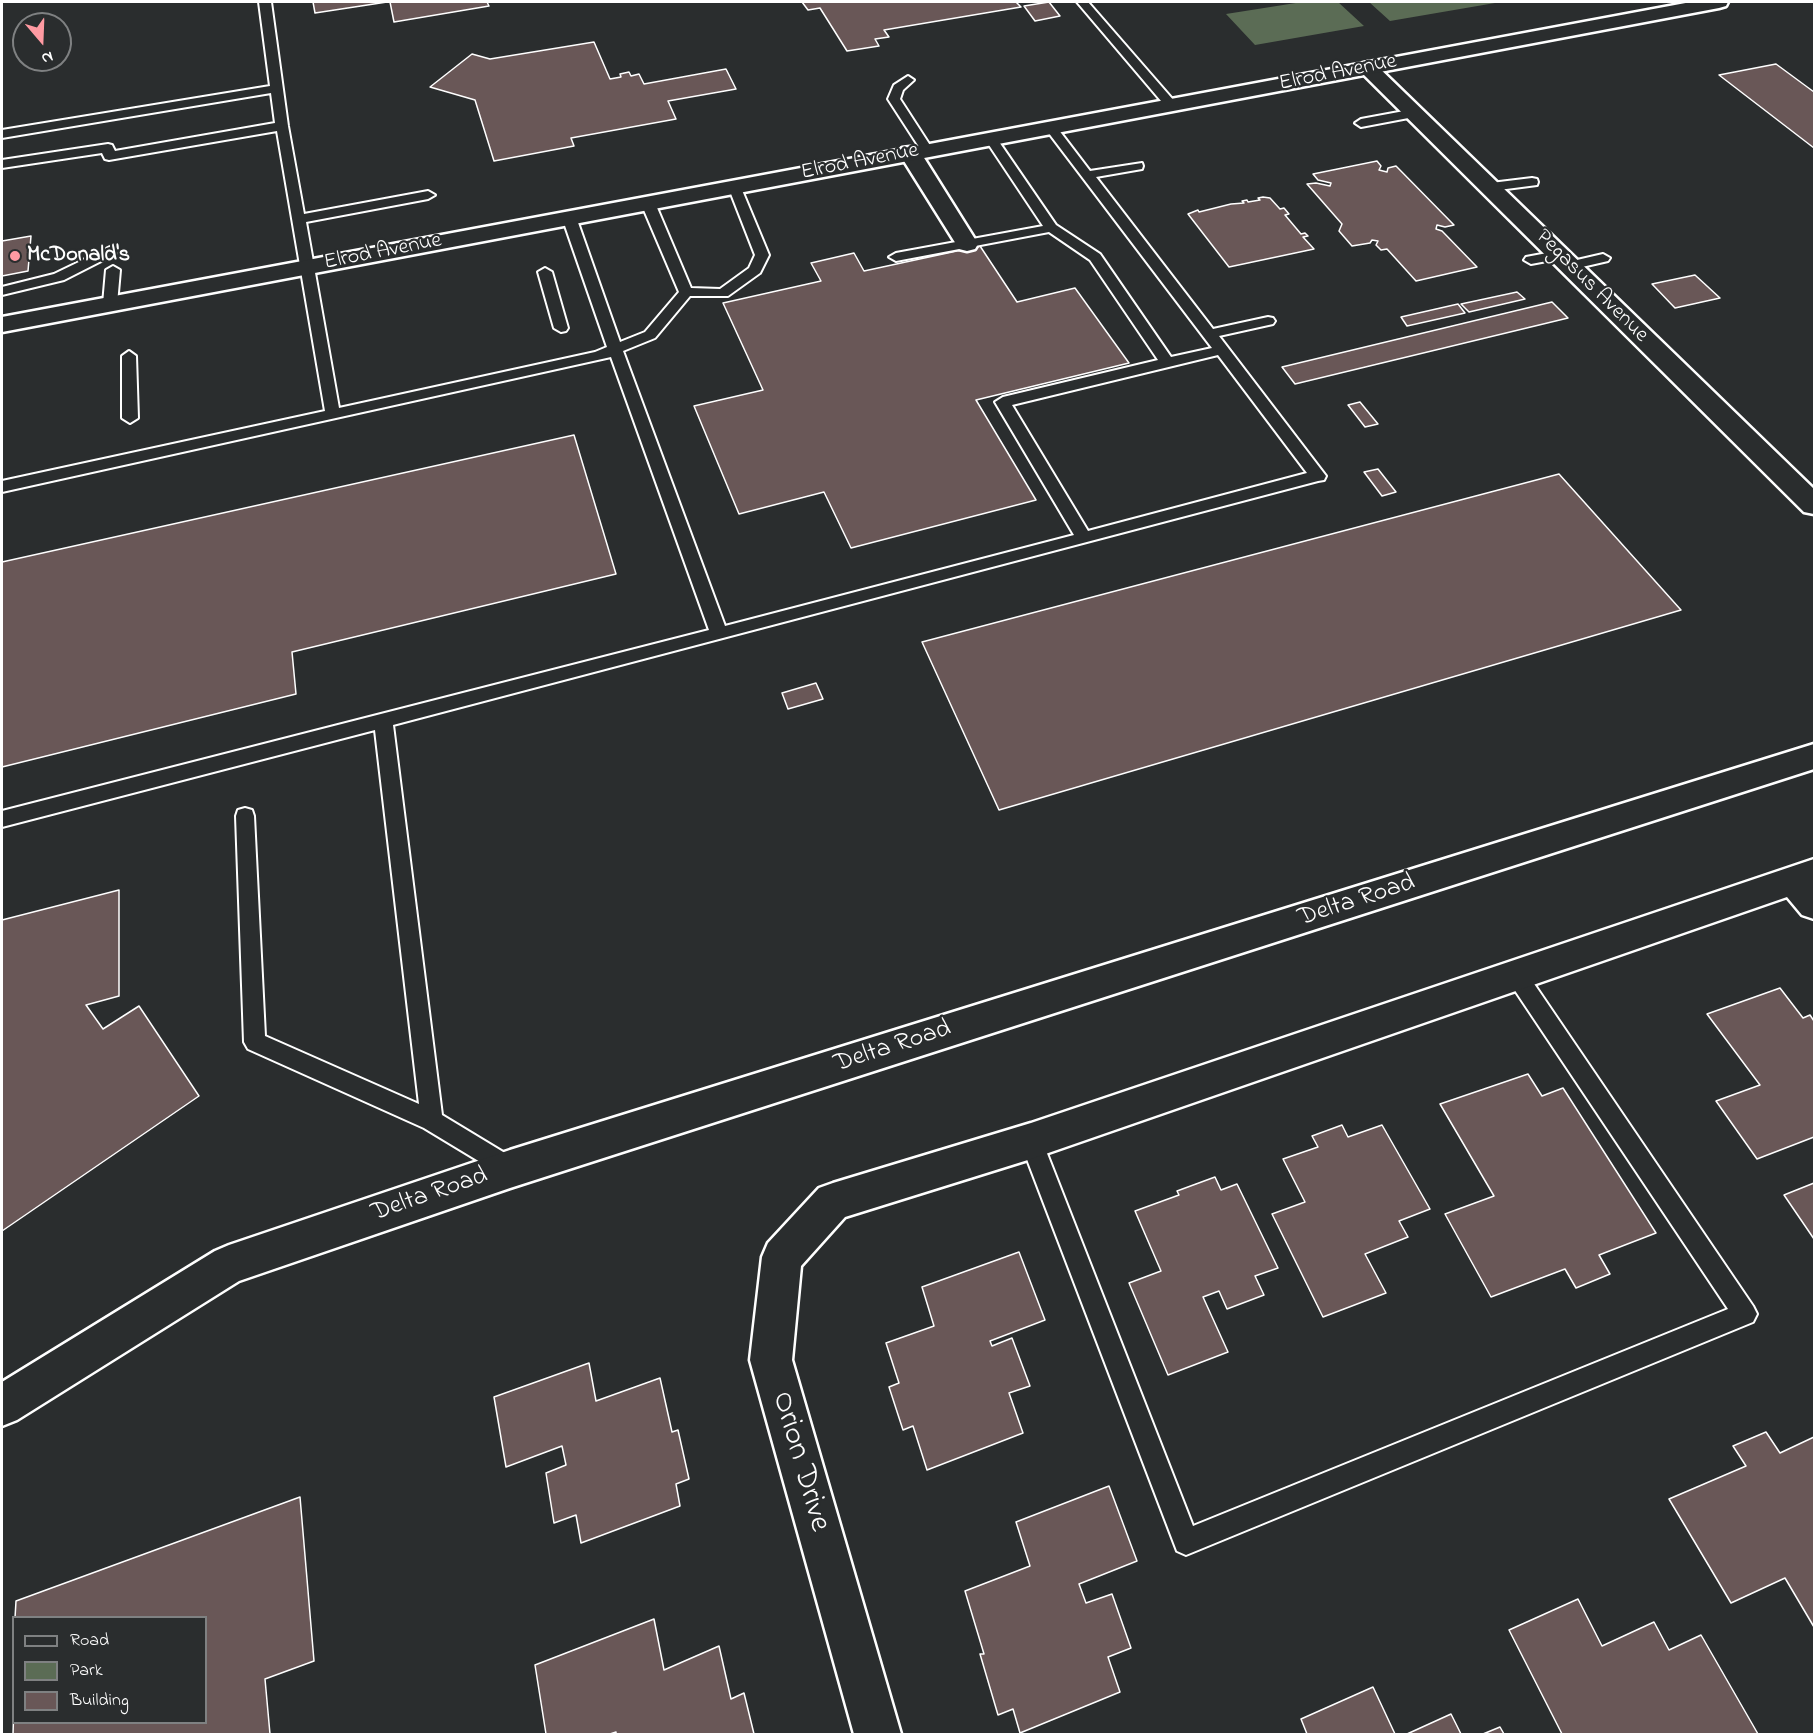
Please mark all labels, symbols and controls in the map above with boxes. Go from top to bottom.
north arrow [12,12,72,72]
text: N [38,44,56,70]
street label: Elrod Avenue [1277,50,1399,98]
street label: Elrod Avenue [799,139,921,187]
street label: Pegasus Avenue [1529,225,1653,349]
street label: Elrod Avenue [322,229,444,277]
place label: McDonald's [27,243,130,269]
marker: McDonald's [8,249,22,263]
street label: Delta Road [1295,868,1419,936]
street label: Delta Road [831,1014,955,1082]
street label: Delta Road [368,1162,492,1230]
street label: Orion Drive [761,1388,837,1536]
legend [12,1616,207,1724]
text: Road [70,1628,109,1654]
text: Park [70,1658,103,1684]
text: Building [70,1688,129,1714]

